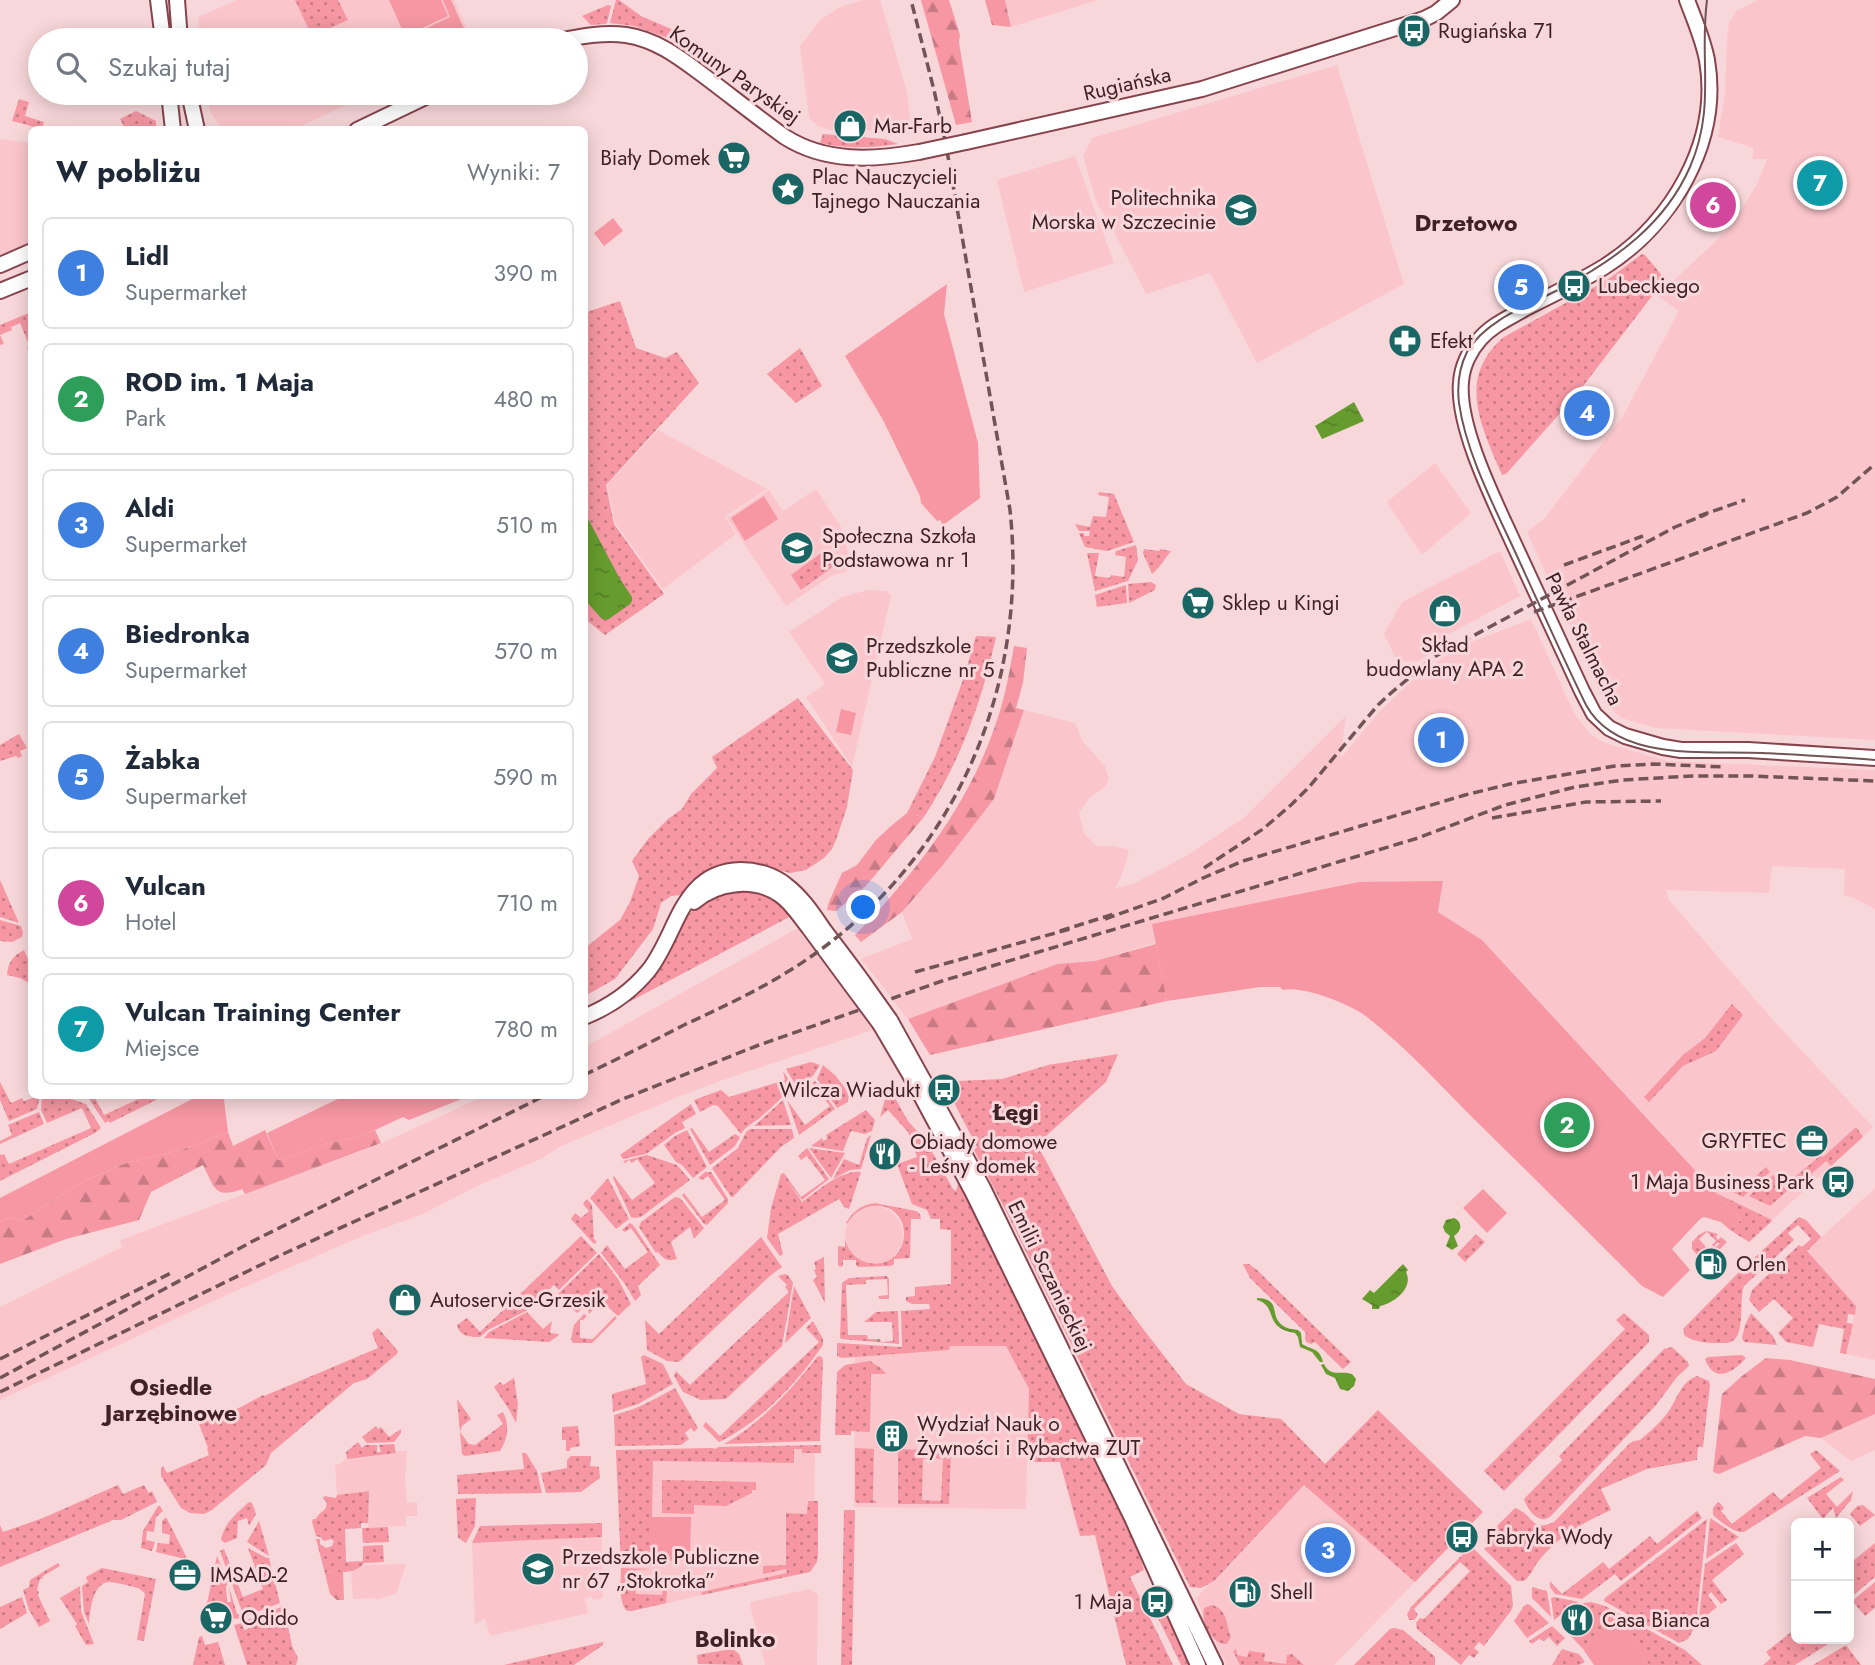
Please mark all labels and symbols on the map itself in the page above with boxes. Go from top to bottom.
bus stop icon: Rugiańska 71 [1395,12,1433,50]
place label: Rugiańska 71 [1438,16,1554,46]
street label: Komuny Paryskiej [663,19,807,131]
street label: Rugiańska [1080,59,1174,109]
shop icon: Mar-Farb [831,107,869,145]
place label: Mar-Farb [874,111,952,141]
supermarket icon: Biały Domek [715,139,753,177]
place label: Biały Domek [600,143,711,173]
pin: 7 [1797,157,1843,209]
place label: Plac Nauczycieli Tajnego Nauczania [812,162,980,216]
place icon: Plac Nauczycieli Tajnego Nauczania [769,170,807,208]
pin: 6 [1690,179,1736,231]
place label: Politechnika Morska w Szczecinie [1032,183,1216,237]
school or university icon: Politechnika Morska w Szczecinie [1222,191,1260,229]
district label: Drzetowo [1414,206,1518,240]
pin: 5 [1498,261,1544,313]
bus stop icon: Lubeckiego [1555,267,1593,305]
place label: Lubeckiego [1598,271,1700,301]
pharmacy icon: Efekt [1386,322,1424,360]
place label: Efekt [1430,326,1473,356]
pin: 4 [1564,387,1610,439]
place label: Społeczna Szkoła Podstawowa nr 1 [822,521,976,575]
school or university icon: Społeczna Szkoła Podstawowa nr 1 [778,529,816,567]
street label: Pawła Stalmacha [1538,567,1630,711]
supermarket icon: Sklep u Kingi [1179,584,1217,622]
place label: Sklep u Kingi [1222,588,1340,618]
shop icon: Skład budowlany APA 2 [1426,592,1464,630]
place label: Skład budowlany APA 2 [1366,630,1524,684]
place label: Przedszkole Publiczne nr 5 [866,631,995,685]
school or university icon: Przedszkole Publiczne nr 5 [823,639,861,677]
pin: 1 [1418,714,1464,766]
your location [846,890,880,924]
bus stop icon: Wilcza Wiadukt [925,1071,963,1109]
place label: Wilcza Wiadukt [779,1075,920,1105]
district label: Łęgi [992,1095,1039,1129]
pin: 2 [1544,1099,1590,1151]
office icon: GRYFTEC [1793,1122,1831,1160]
place label: GRYFTEC [1702,1126,1787,1156]
place label: Obiady domowe - Leśny domek [910,1127,1058,1181]
restaurant icon: Obiady domowe - Leśny domek [866,1135,904,1173]
bus stop icon: 1 Maja Business Park [1819,1163,1857,1201]
place label: 1 Maja Business Park [1630,1167,1815,1197]
street label: Emilii Sczanieckiej [1000,1195,1100,1357]
fuel station icon: Orlen [1692,1245,1730,1283]
place label: Orlen [1736,1249,1786,1279]
shop icon: Autoservice-Grzesik [386,1281,424,1319]
place label: Autoservice-Grzesik [430,1285,606,1315]
district label: Osiedle Jarzębinowe [101,1370,237,1430]
place label: Wydział Nauk o Żywności i Rybactwa ZUT [917,1409,1141,1463]
building icon: Wydział Nauk o Żywności i Rybactwa ZUT [873,1417,911,1455]
bus stop icon: Fabryka Wody [1443,1518,1481,1556]
place label: Fabryka Wody [1486,1522,1613,1552]
pin: 3 [1305,1524,1351,1576]
place label: Przedszkole Publiczne nr 67 „Stokrotka” [562,1542,760,1596]
school or university icon: Przedszkole Publiczne nr 67 „Stokrotka” [519,1550,557,1588]
office icon: IMSAD-2 [166,1556,204,1594]
place label: IMSAD-2 [210,1560,288,1590]
fuel station icon: Shell [1226,1573,1264,1611]
place label: Shell [1270,1577,1313,1607]
bus stop icon: 1 Maja [1138,1583,1176,1621]
place label: 1 Maja [1074,1587,1132,1617]
supermarket icon: Odido [197,1599,235,1637]
restaurant icon: Casa Bianca [1558,1601,1596,1639]
place label: Odido [241,1603,298,1633]
place label: Casa Bianca [1602,1605,1710,1635]
district label: Bolinko [694,1622,776,1656]

